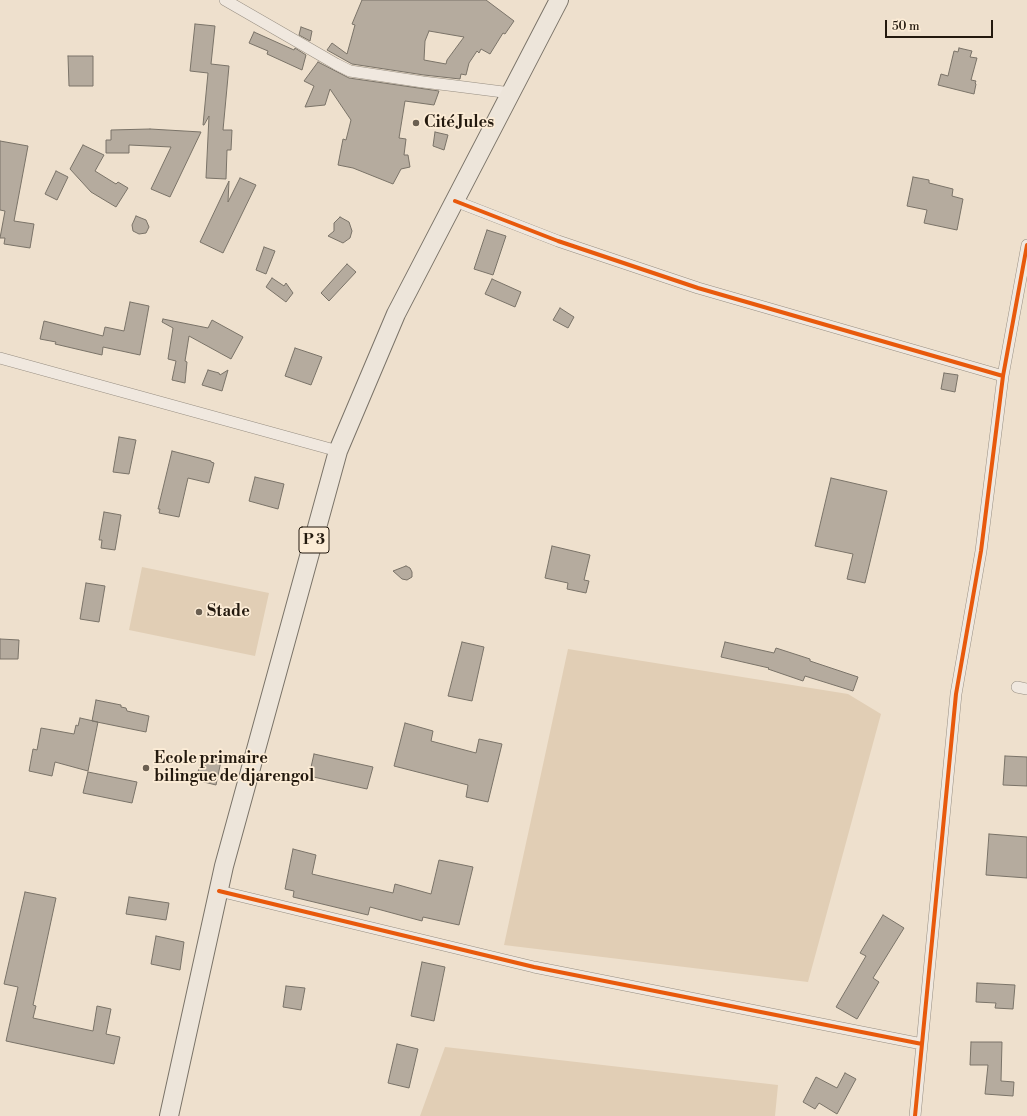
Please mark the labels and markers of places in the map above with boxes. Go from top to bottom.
place label: Cité Jules [424,113,494,133]
marker: Cité Jules [411,118,421,128]
place label: Stade [207,602,250,622]
marker: Stade [194,607,204,617]
place label: Ecole primaire bilingue de djarengol [154,749,314,787]
marker: Ecole primaire bilingue de djarengol [141,763,151,773]

